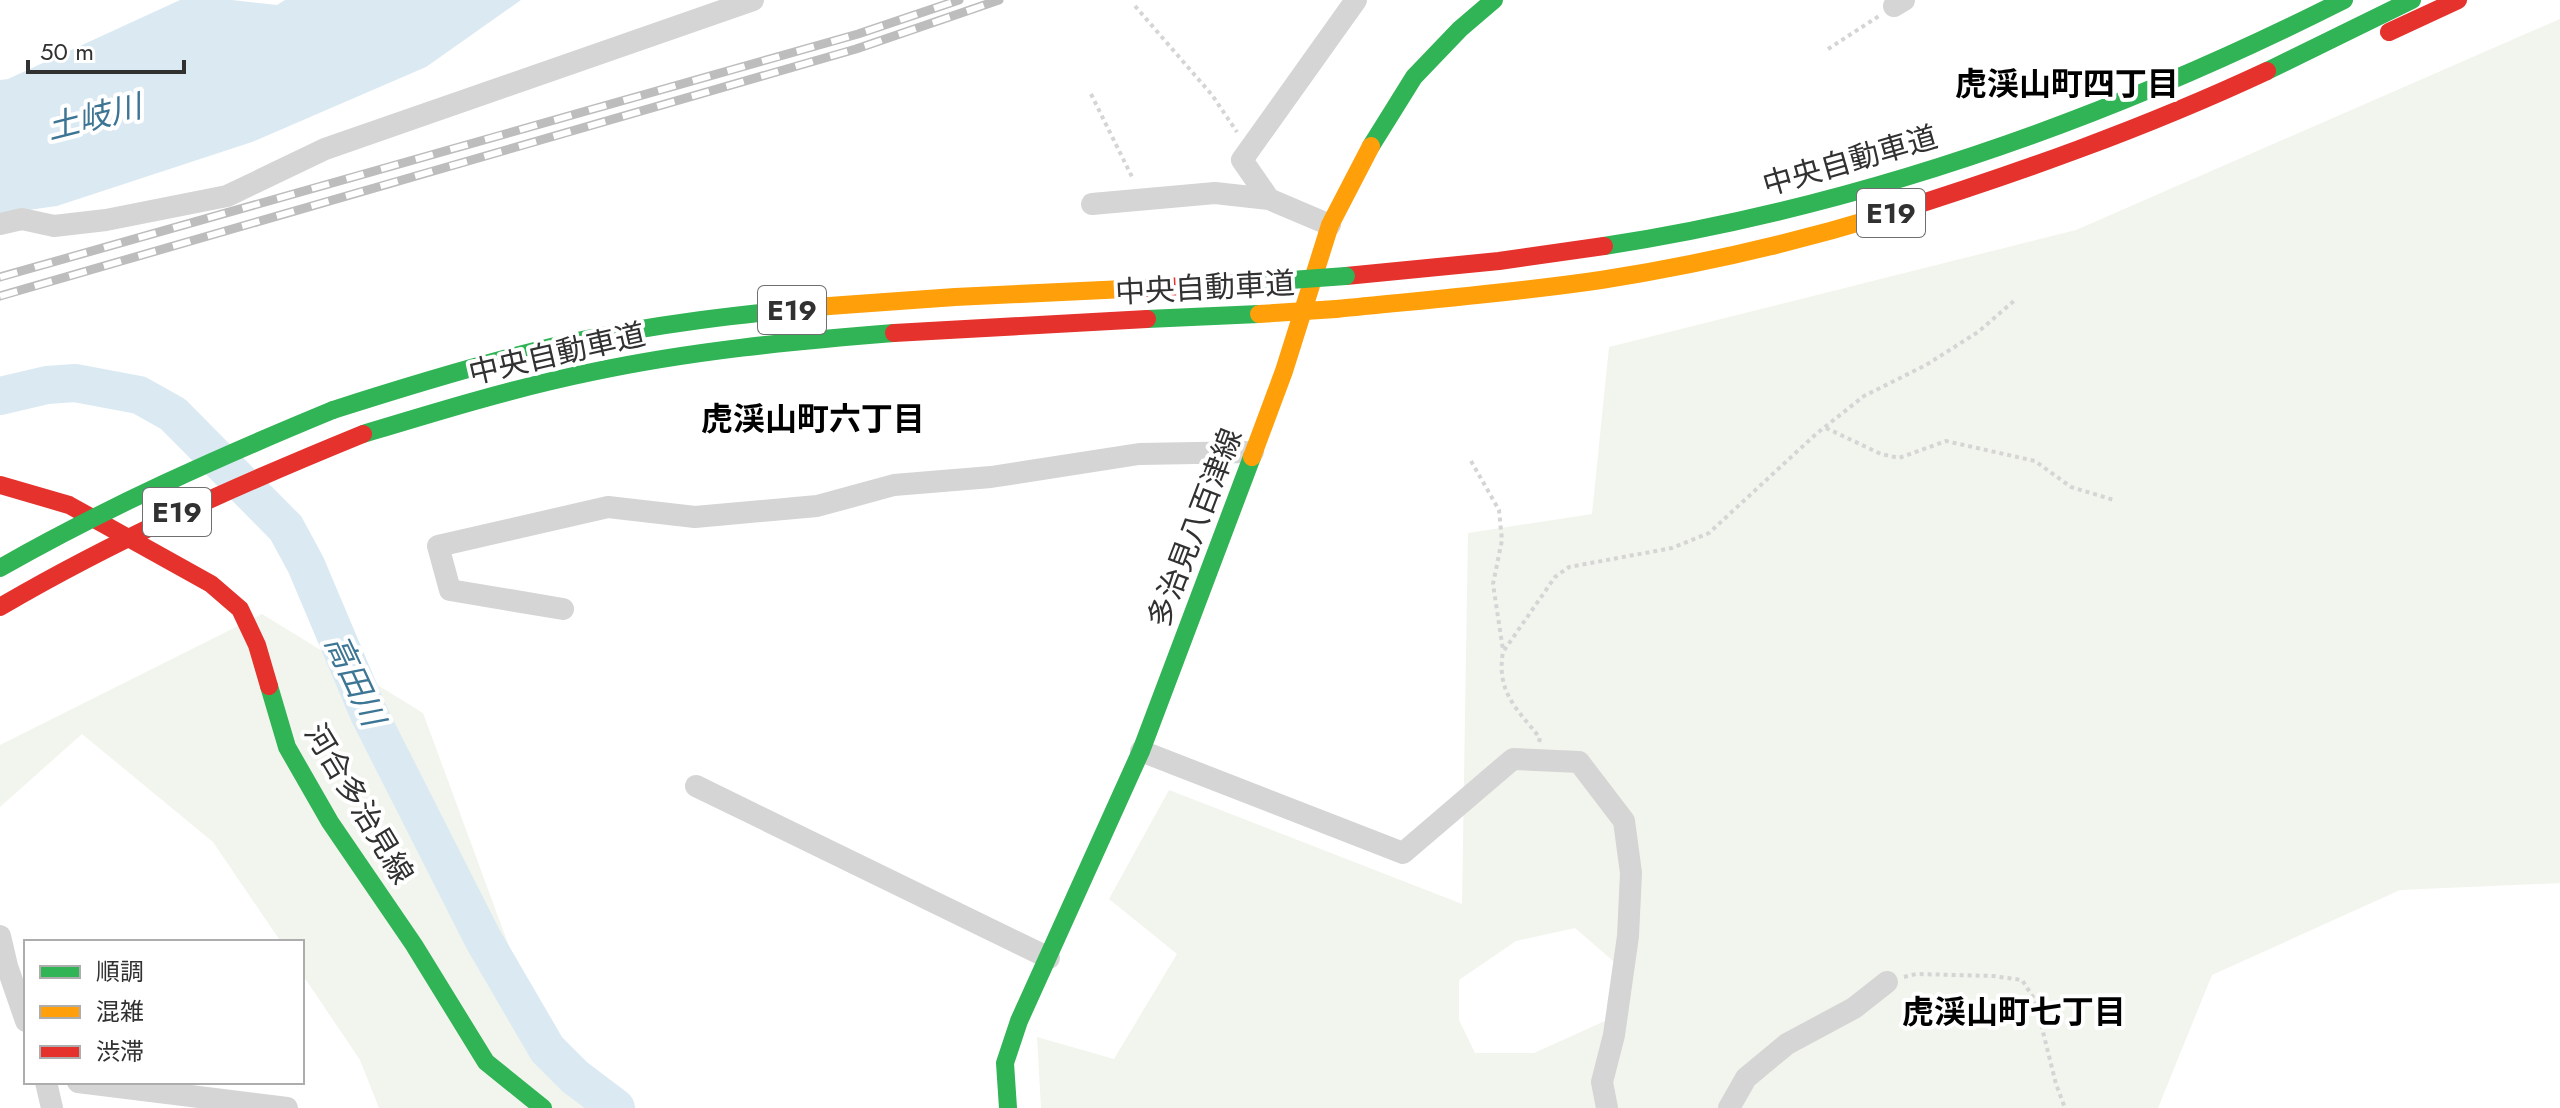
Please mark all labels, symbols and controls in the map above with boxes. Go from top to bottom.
scale bar [28,24,184,74]
text: 50 m [40,34,94,69]
district label: 虎渓山町四丁目 [1955,61,2179,107]
water label: 土岐川 [42,82,149,151]
street label: 中央自動車道 [1757,115,1942,206]
road number: E19 [1857,189,1925,237]
street label: 中央自動車道 [1114,261,1296,314]
road number: E19 [758,286,826,334]
street label: 中央自動車道 [464,312,649,395]
district label: 虎渓山町六丁目 [701,396,925,442]
street label: 多治見八百津線 [1137,422,1252,634]
road number: E19 [143,488,211,536]
water label: 高田川 [314,627,397,736]
street label: 河合多治見線 [295,716,424,892]
legend [24,940,304,1084]
text: 順調 [96,954,144,989]
district label: 虎渓山町七丁目 [1902,989,2126,1035]
text: 混雑 [96,994,144,1029]
text: 渋滞 [96,1034,144,1069]

